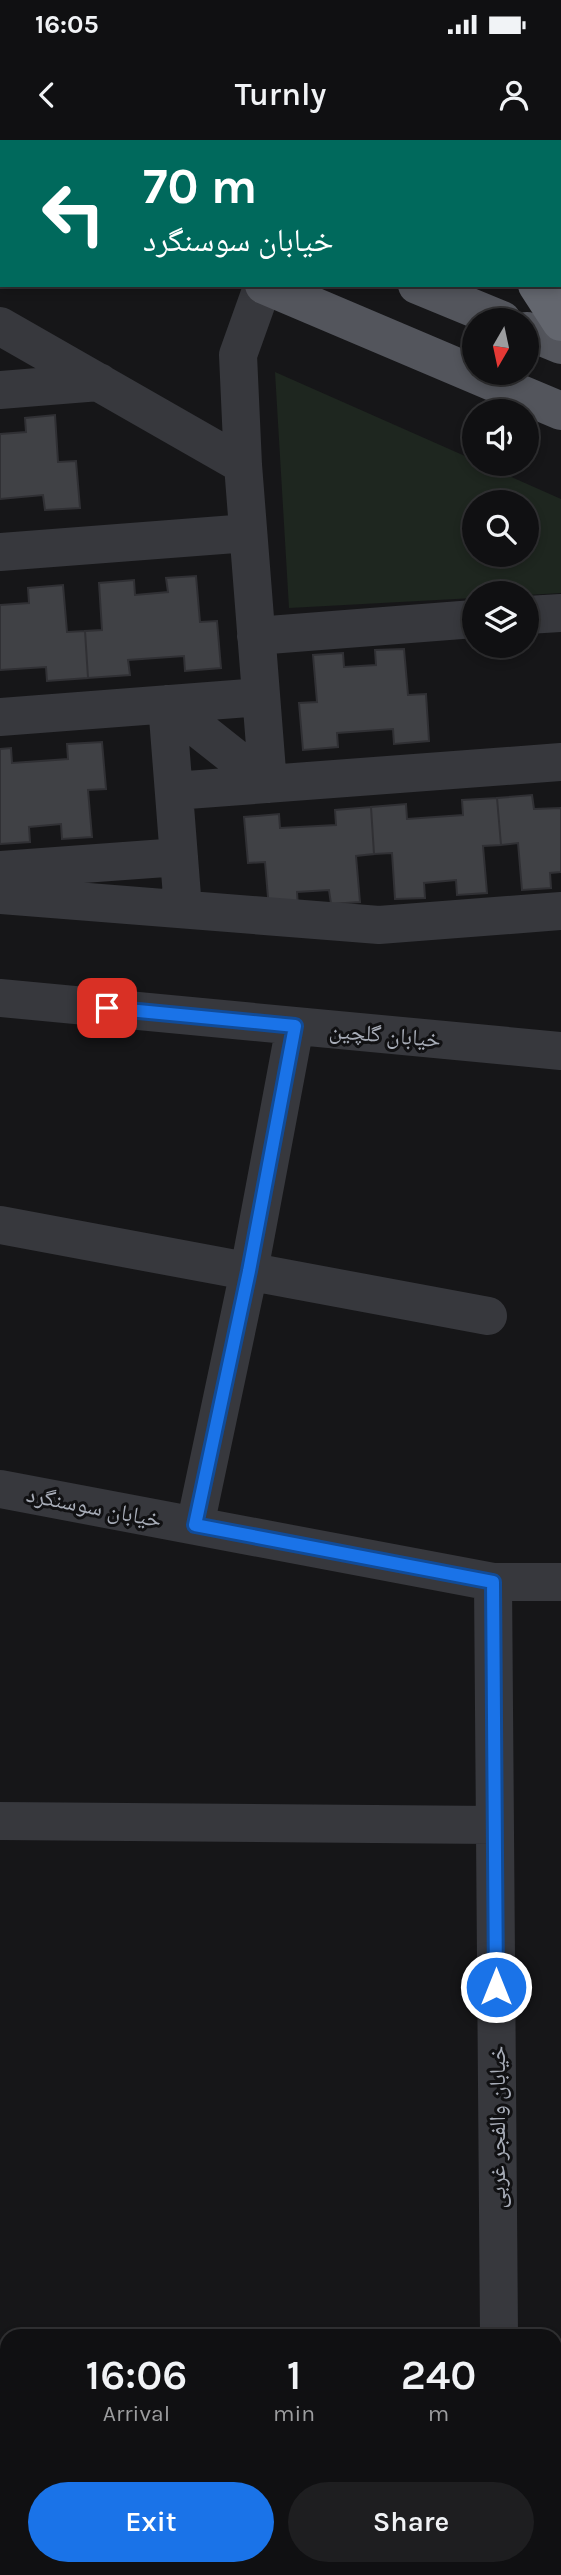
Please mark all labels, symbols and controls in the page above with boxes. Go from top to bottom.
text: 16:05 [35,9,99,40]
icon: back [28,76,66,114]
text: Turnly [235,76,326,113]
icon: person [495,76,533,114]
text: 70 m [143,158,257,215]
icon: left [28,168,119,259]
text: خیابان سوسنگرد [143,222,334,259]
north arrow [462,308,539,385]
map controls [462,308,539,658]
button: sound [462,399,539,476]
button: search [462,490,539,567]
button: layers [462,581,539,658]
pin [77,978,137,1038]
icon: arrive [88,989,126,1027]
street label: خیابان گلچین [328,1017,442,1053]
street label: خیابان سوسنگرد [24,1481,164,1533]
position arrow [459,1950,533,2024]
street label: خیابان والفجر غربی [484,2046,511,2208]
text: 16:06 [86,2350,187,2400]
text: 1 [287,2350,301,2400]
text: 240 [401,2350,476,2400]
text: Arrival [103,2400,170,2427]
text: min [273,2400,315,2427]
text: m [428,2400,449,2427]
button: Exit [28,2482,274,2562]
button: Share [288,2482,534,2562]

